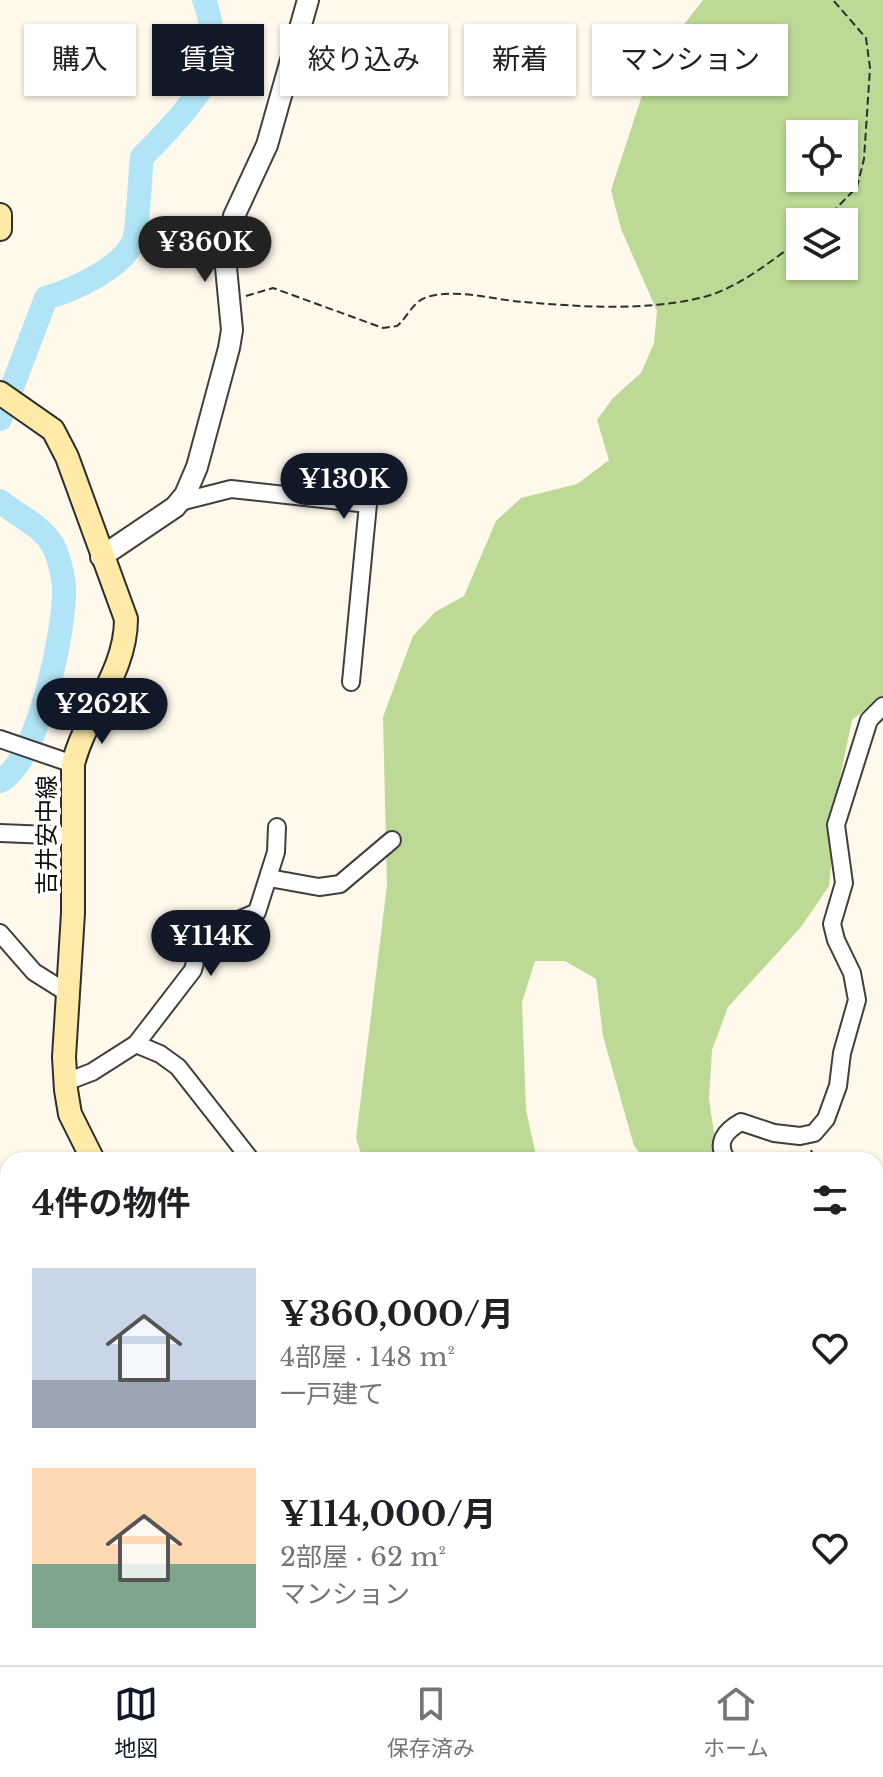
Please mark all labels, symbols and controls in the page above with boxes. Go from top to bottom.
chip: 購入 [24,24,136,96]
chip: 賃貸 [152,24,264,96]
chip: 絞り込み [280,24,448,96]
chip: 新着 [464,24,576,96]
chip: マンション [592,24,788,96]
map controls [786,120,858,280]
button: locate [786,120,858,192]
button: layers [786,208,858,280]
pin: ¥360K [149,216,261,284]
text: ¥360K [156,226,254,258]
pin: ¥130K [288,453,400,521]
text: ¥130K [298,463,390,495]
pin: ¥262K [46,678,158,746]
text: ¥262K [55,688,149,720]
street label: 吉井安中線 [32,775,61,895]
pin: ¥114K [155,910,267,978]
text: ¥114K [169,920,253,952]
icon: filters [808,1178,852,1222]
text: 4件の物件 [32,1182,191,1224]
text: ¥360,000/月 [280,1293,514,1335]
icon: home [96,1300,192,1396]
icon: heart [808,1326,852,1370]
text: 4部屋 · 148 m² [280,1341,455,1373]
text: 一戸建て [280,1378,384,1410]
text: ¥114,000/月 [280,1493,497,1535]
icon: home [96,1500,192,1596]
icon: heart [808,1526,852,1570]
text: 2部屋 · 62 m² [280,1541,446,1573]
text: マンション [280,1578,410,1610]
tab: 地図 [114,1682,158,1762]
tab: 保存済み [387,1682,475,1762]
tab: ホーム [703,1682,769,1762]

